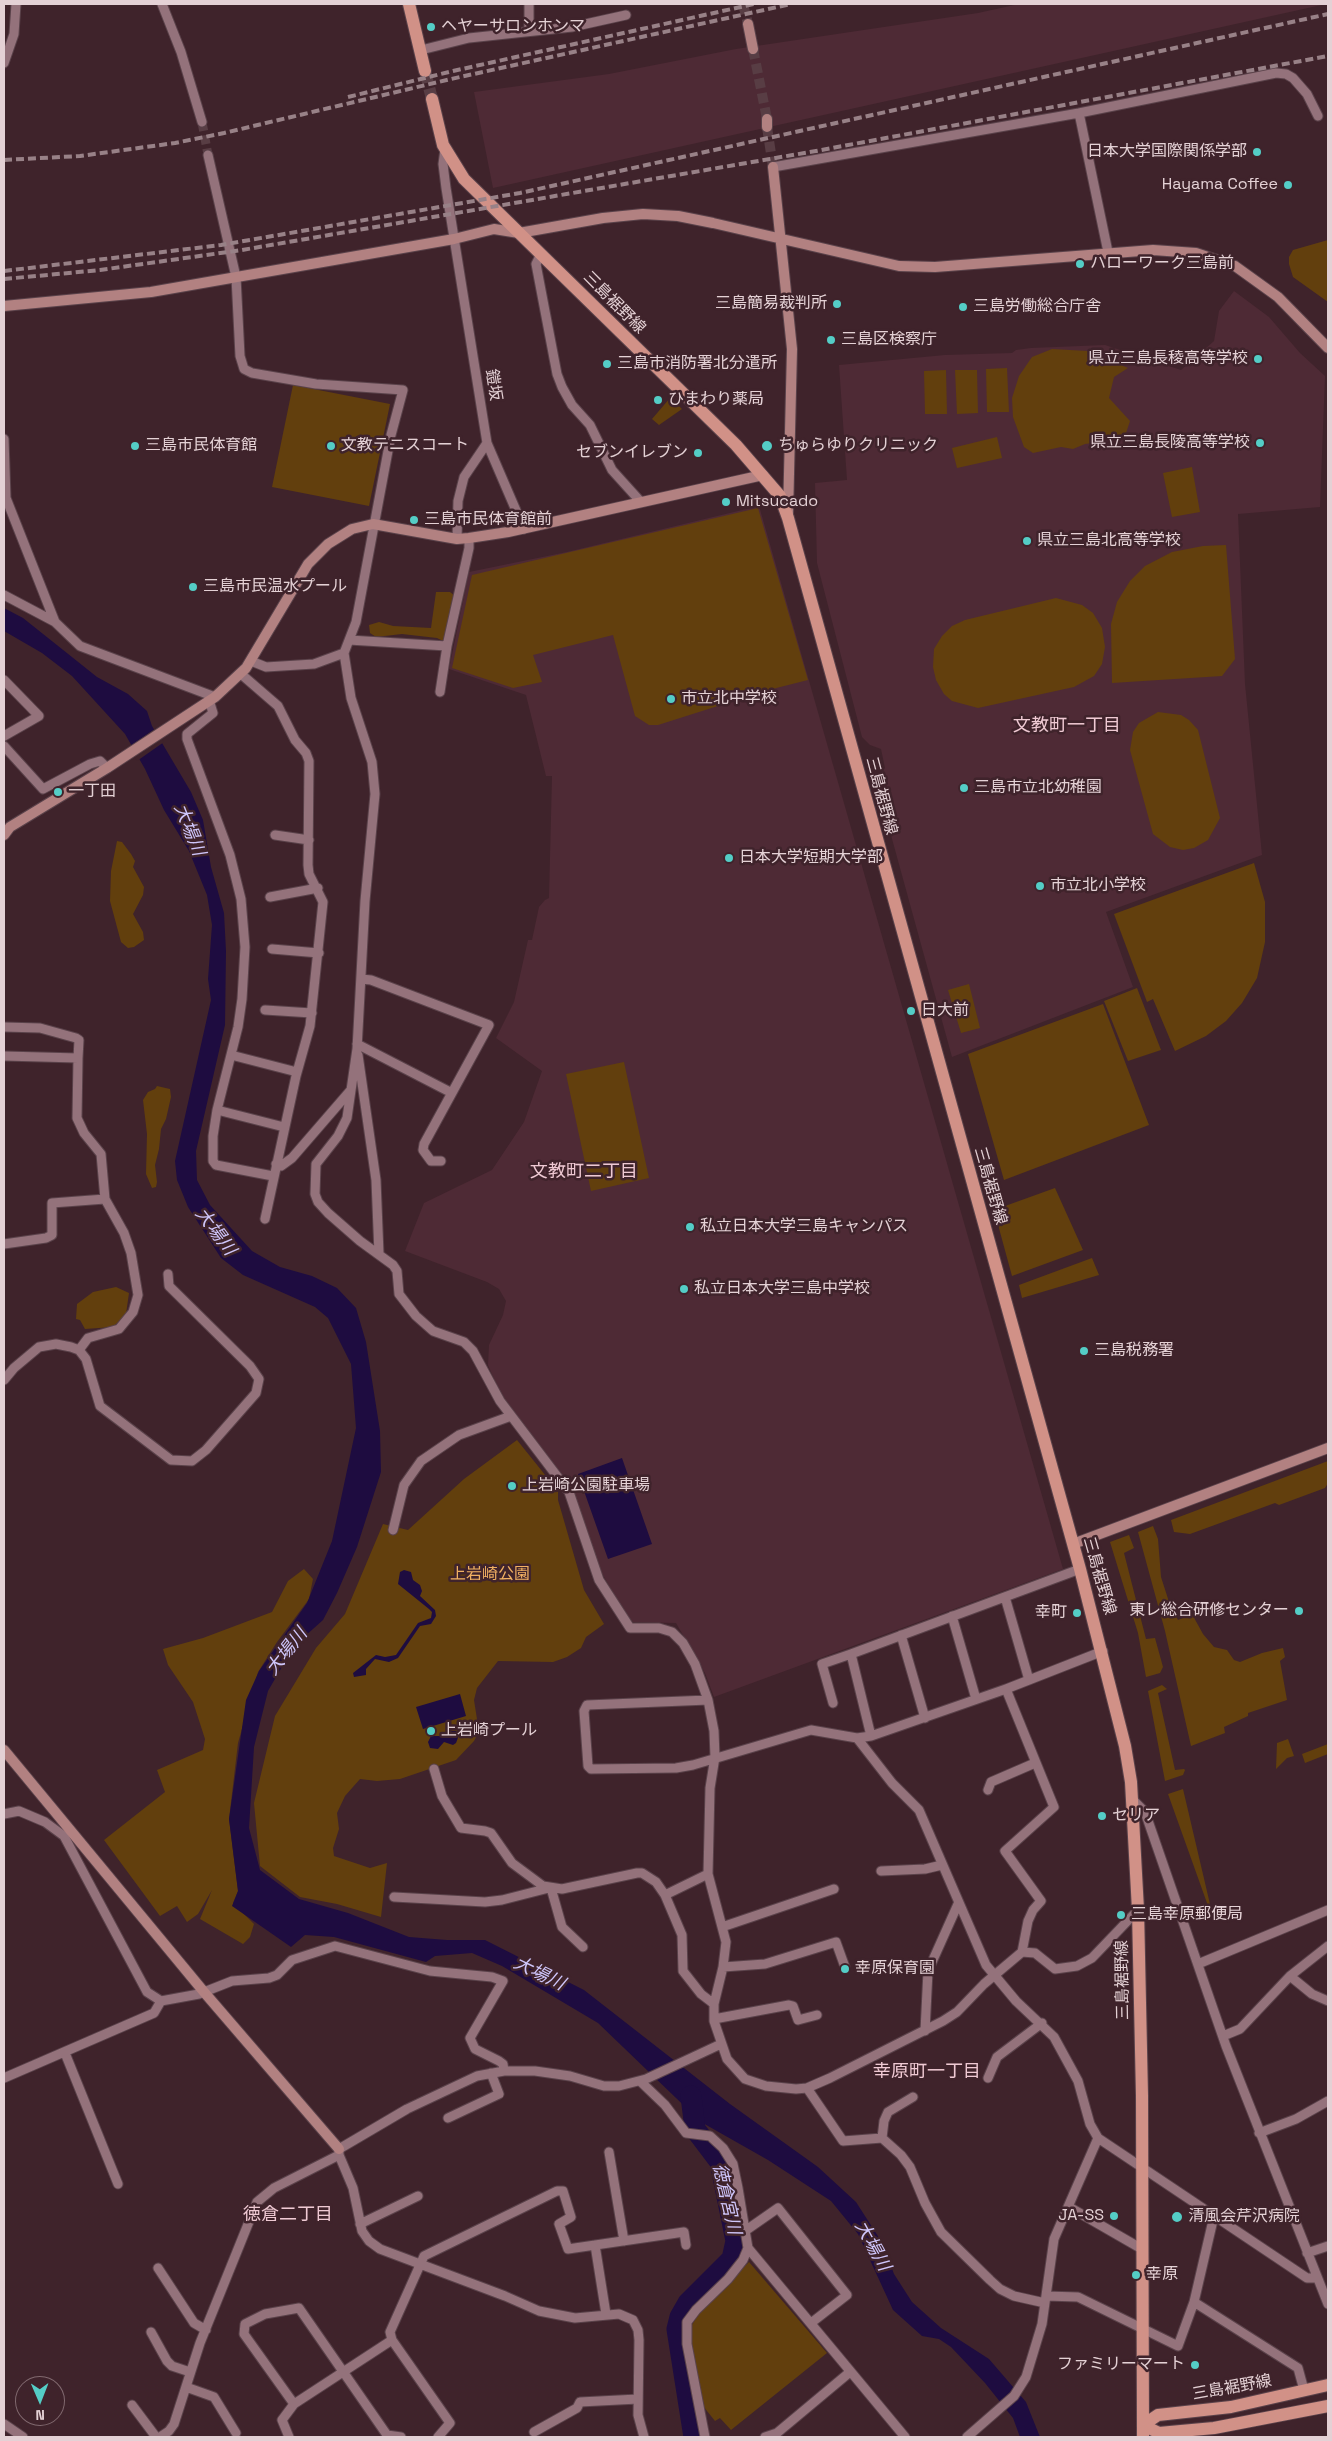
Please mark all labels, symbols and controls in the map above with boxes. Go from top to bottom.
place label: ヘヤーサロンホンマ [441,17,585,37]
marker: ヘヤーサロンホンマ [425,21,437,33]
place label: 日本大学国際関係学部 [1087,142,1247,162]
marker: 日本大学国際関係学部 [1251,146,1263,158]
place label: Hayama Coffee [1162,175,1278,195]
marker: Hayama Coffee [1282,179,1294,191]
place label: ハローワーク三島前 [1090,254,1234,274]
marker: ハローワーク三島前 [1074,258,1086,270]
street label: 三島裾野線 [579,268,649,338]
place label: 三島簡易裁判所 [715,294,827,314]
place label: 三島労働総合庁舎 [973,297,1101,317]
marker: 三島簡易裁判所 [831,298,843,310]
marker: 三島労働総合庁舎 [957,301,969,313]
place label: 三島区検察庁 [841,330,937,350]
marker: 三島区検察庁 [825,334,837,346]
place label: 県立三島長稜高等学校 [1088,349,1248,369]
marker: 県立三島長稜高等学校 [1252,353,1264,365]
place label: 三島市消防署北分遣所 [617,354,777,374]
marker: 三島市消防署北分遣所 [601,358,613,370]
street label: 鎧坂 [481,368,505,402]
place label: ひまわり薬局 [668,390,764,410]
marker: ひまわり薬局 [652,394,664,406]
place label: 県立三島長陵高等学校 [1090,433,1250,453]
place label: 三島市民体育館 [145,436,257,456]
place label: 文教テニスコート [341,436,469,456]
place label: ちゅらゆりクリニック [778,436,938,456]
marker: 県立三島長陵高等学校 [1254,437,1266,449]
marker: ちゅらゆりクリニック [760,439,774,453]
marker: 三島市民体育館 [129,440,141,452]
marker: 文教テニスコート [325,440,337,452]
place label: セブンイレブン [576,443,688,463]
marker: セブンイレブン [692,447,704,459]
place label: Mitsucado [736,492,818,512]
marker: Mitsucado [720,496,732,508]
place label: 三島市民体育館前 [424,510,552,530]
marker: 三島市民体育館前 [408,514,420,526]
place label: 県立三島北高等学校 [1037,531,1181,551]
marker: 県立三島北高等学校 [1021,535,1033,547]
place label: 三島市民温水プール [203,577,347,597]
marker: 三島市民温水プール [187,581,199,593]
place label: 市立北中学校 [681,689,777,709]
marker: 市立北中学校 [665,693,677,705]
district label: 文教町一丁目 [1013,715,1121,737]
street label: 三島裾野線 [861,755,901,837]
place label: 三島市立北幼稚園 [974,778,1102,798]
place label: 一丁田 [68,782,116,802]
marker: 三島市立北幼稚園 [958,782,970,794]
marker: 一丁田 [52,786,64,798]
water label: 大場川 [169,801,209,859]
place label: 日本大学短期大学部 [739,848,883,868]
marker: 日本大学短期大学部 [723,852,735,864]
place label: 市立北小学校 [1050,876,1146,896]
marker: 市立北小学校 [1034,880,1046,892]
place label: 日大前 [921,1001,969,1021]
marker: 日大前 [905,1005,917,1017]
street label: 三島裾野線 [970,1145,1010,1227]
district label: 文教町二丁目 [530,1161,638,1183]
water label: 大場川 [190,1204,240,1260]
place label: 私立日本大学三島キャンパス [700,1217,908,1237]
marker: 私立日本大学三島キャンパス [684,1221,696,1233]
place label: 私立日本大学三島中学校 [694,1279,870,1299]
marker: 私立日本大学三島中学校 [678,1283,690,1295]
place label: 三島税務署 [1094,1341,1174,1361]
marker: 三島税務署 [1078,1345,1090,1357]
place label: 上岩崎公園駐車場 [522,1476,650,1496]
marker: 上岩崎公園駐車場 [506,1480,518,1492]
street label: 三島裾野線 [1079,1535,1119,1617]
park label: 上岩崎公園 [450,1565,530,1585]
place label: 東レ総合研修センター [1129,1601,1289,1621]
place label: 幸町 [1035,1603,1067,1623]
marker: 東レ総合研修センター [1293,1605,1305,1617]
marker: 幸町 [1071,1607,1083,1619]
water label: 大場川 [262,1624,312,1680]
place label: 上岩崎プール [441,1721,537,1741]
marker: 上岩崎プール [425,1725,437,1737]
place label: セリア [1112,1806,1160,1826]
marker: セリア [1096,1810,1108,1822]
place label: 三島幸原郵便局 [1131,1905,1243,1925]
marker: 三島幸原郵便局 [1115,1909,1127,1921]
street label: 三島裾野線 [1113,1940,1133,2020]
water label: 大場川 [510,1952,568,1996]
place label: 幸原保育園 [855,1959,935,1979]
marker: 幸原保育園 [839,1963,851,1975]
district label: 幸原町一丁目 [873,2061,981,2083]
water label: 徳倉宮川 [707,2161,745,2237]
district label: 徳倉二丁目 [243,2204,333,2226]
place label: JA-SS [1058,2206,1104,2226]
place label: 清風会芹沢病院 [1188,2207,1300,2227]
marker: JA-SS [1108,2210,1120,2222]
marker: 清風会芹沢病院 [1170,2210,1184,2224]
water label: 大場川 [849,2217,895,2275]
place label: 幸原 [1146,2265,1178,2285]
marker: 幸原 [1130,2269,1142,2281]
place label: ファミリーマート [1057,2355,1185,2375]
marker: ファミリーマート [1189,2359,1201,2371]
street label: 三島裾野線 [1191,2372,1273,2404]
north arrow [15,2376,65,2426]
text: N [35,2406,45,2424]

